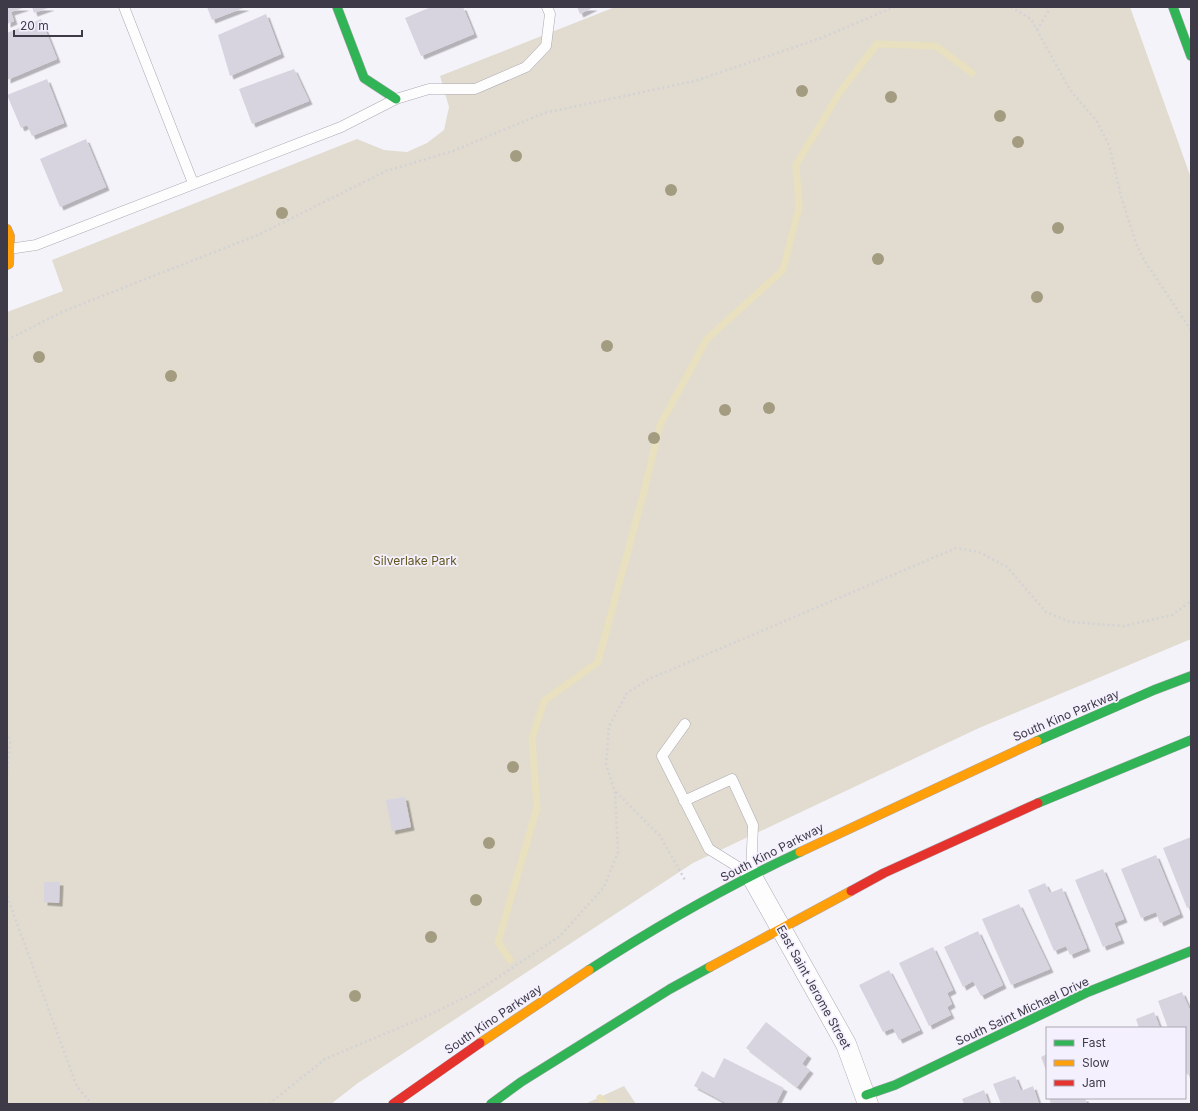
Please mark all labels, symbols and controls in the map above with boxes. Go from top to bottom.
scale bar [14,12,82,38]
text: 20 m [20,18,49,33]
park label: Silverlake Park [373,553,457,568]
street label: South Kino Parkway [1011,686,1122,744]
street label: South Kino Parkway [718,819,826,885]
street label: East Saint Jerome Street [774,922,854,1052]
street label: South Saint Michael Drive [953,973,1091,1049]
street label: South Kino Parkway [442,981,545,1057]
legend [1046,1027,1186,1099]
text: Fast [1082,1035,1106,1050]
text: Slow [1082,1055,1110,1070]
text: Jam [1082,1075,1106,1090]

